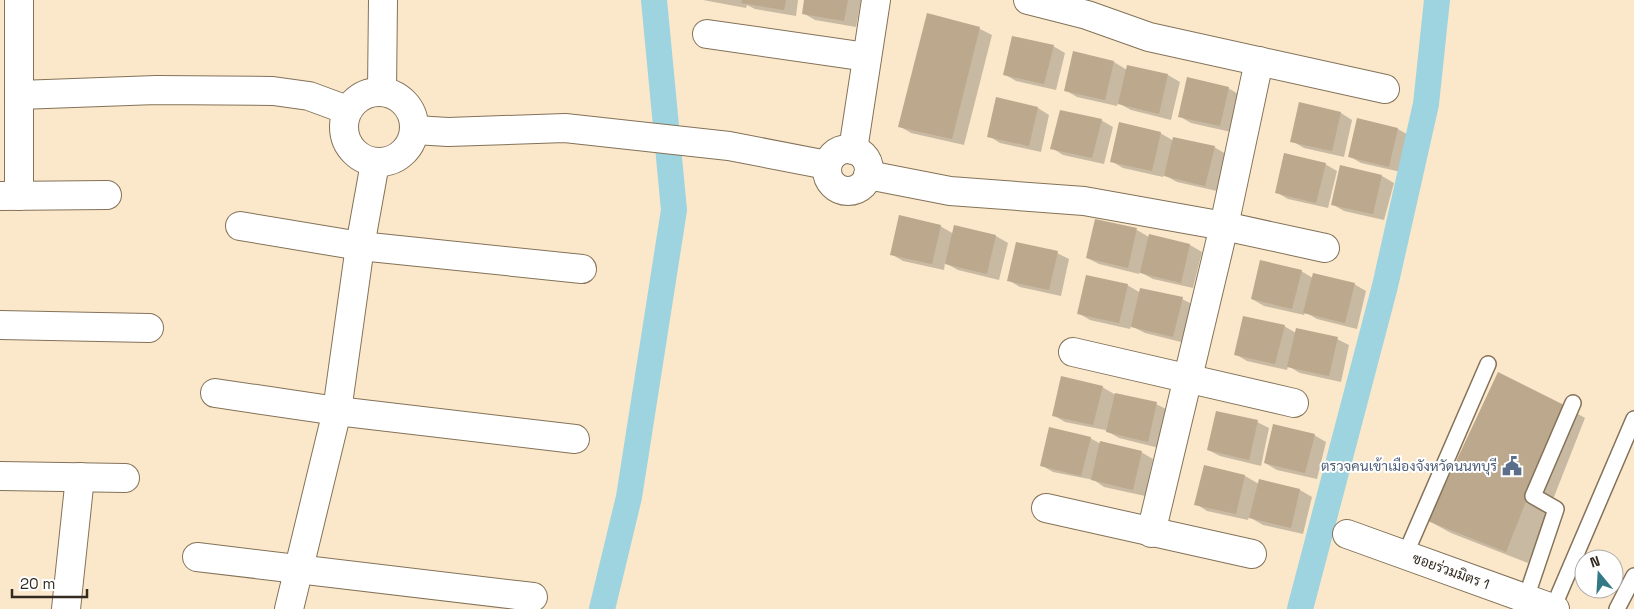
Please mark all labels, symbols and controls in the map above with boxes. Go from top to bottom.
public building icon: ตรวจคนเข้าเมืองจังหวัดนนทบุรี [1501,455,1523,477]
place label: ตรวจคนเข้าเมืองจังหวัดนนทบุรี [1321,457,1497,476]
street label: ซอยร่วมมิตร 1 [1410,549,1492,593]
north arrow [1574,549,1624,599]
text: N [1588,552,1602,572]
scale bar [12,566,88,598]
text: 20 m [20,574,55,593]

